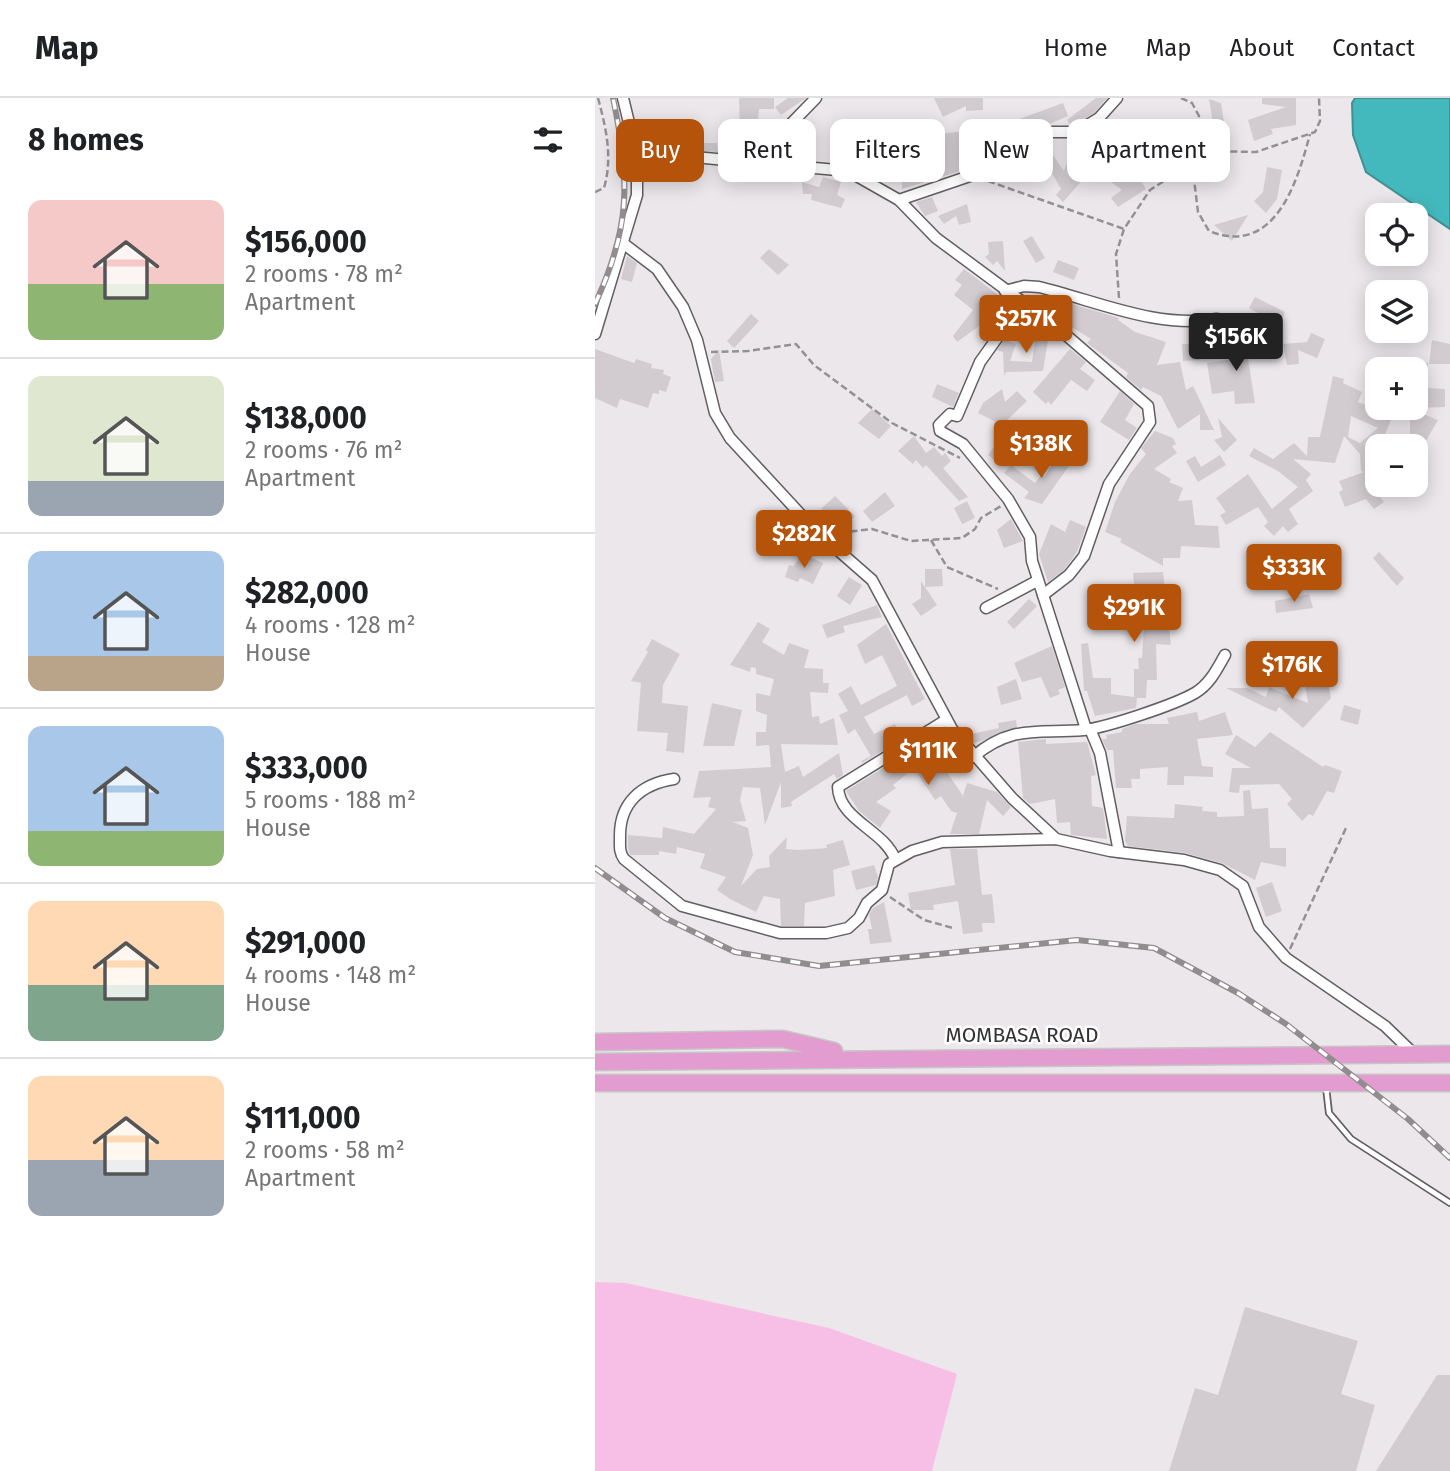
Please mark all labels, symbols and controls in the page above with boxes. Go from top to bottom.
text: Map [35,28,99,68]
text: Home [1044,34,1108,62]
text: Map [1146,34,1192,62]
text: About [1230,34,1294,62]
text: Contact [1332,34,1415,62]
chip: Buy [616,119,704,182]
chip: Rent [718,119,816,182]
chip: Filters [830,119,945,182]
chip: New [959,119,1053,182]
chip: Apartment [1067,119,1230,182]
icon: filters [529,121,567,159]
text: 8 homes [28,122,144,158]
map controls [1365,203,1428,497]
button: locate [1365,203,1428,266]
text: $156,000 [245,224,367,260]
icon: home [84,228,168,312]
text: 2 rooms · 78 m² [245,260,403,288]
button: layers [1365,280,1428,343]
text: Apartment [245,288,355,316]
pin: $257K [977,296,1075,355]
text: $257K [995,304,1057,332]
pin: $156K [1187,314,1285,373]
text: $156K [1205,322,1267,350]
button: + [1365,357,1428,420]
text: $138,000 [245,400,367,436]
icon: home [84,404,168,488]
pin: $138K [992,420,1090,480]
text: $138K [1010,429,1072,457]
button: − [1365,434,1428,497]
text: 2 rooms · 76 m² [245,436,403,464]
text: Apartment [245,464,355,492]
pin: $282K [755,510,853,570]
text: $282K [772,519,836,547]
pin: $333K [1245,545,1343,604]
text: $333K [1262,553,1326,581]
text: $282,000 [245,575,369,611]
icon: home [84,579,168,663]
pin: $291K [1085,584,1183,644]
text: $291K [1103,593,1165,621]
text: 4 rooms · 128 m² [245,611,415,639]
text: House [245,639,311,667]
pin: $176K [1243,642,1341,701]
text: $176K [1262,650,1322,678]
pin: $111K [879,728,977,787]
text: $111K [899,736,957,764]
text: $333,000 [245,750,368,786]
icon: home [84,754,168,838]
text: 5 rooms · 188 m² [245,786,416,814]
text: House [245,814,311,842]
text: $291,000 [245,925,366,961]
icon: home [84,929,168,1013]
text: 4 rooms · 148 m² [245,961,416,989]
text: House [245,989,311,1017]
street label: MOMBASA ROAD [946,1022,1098,1048]
text: $111,000 [245,1100,361,1136]
icon: home [84,1104,168,1188]
text: 2 rooms · 58 m² [245,1136,405,1164]
text: Apartment [245,1164,355,1192]

